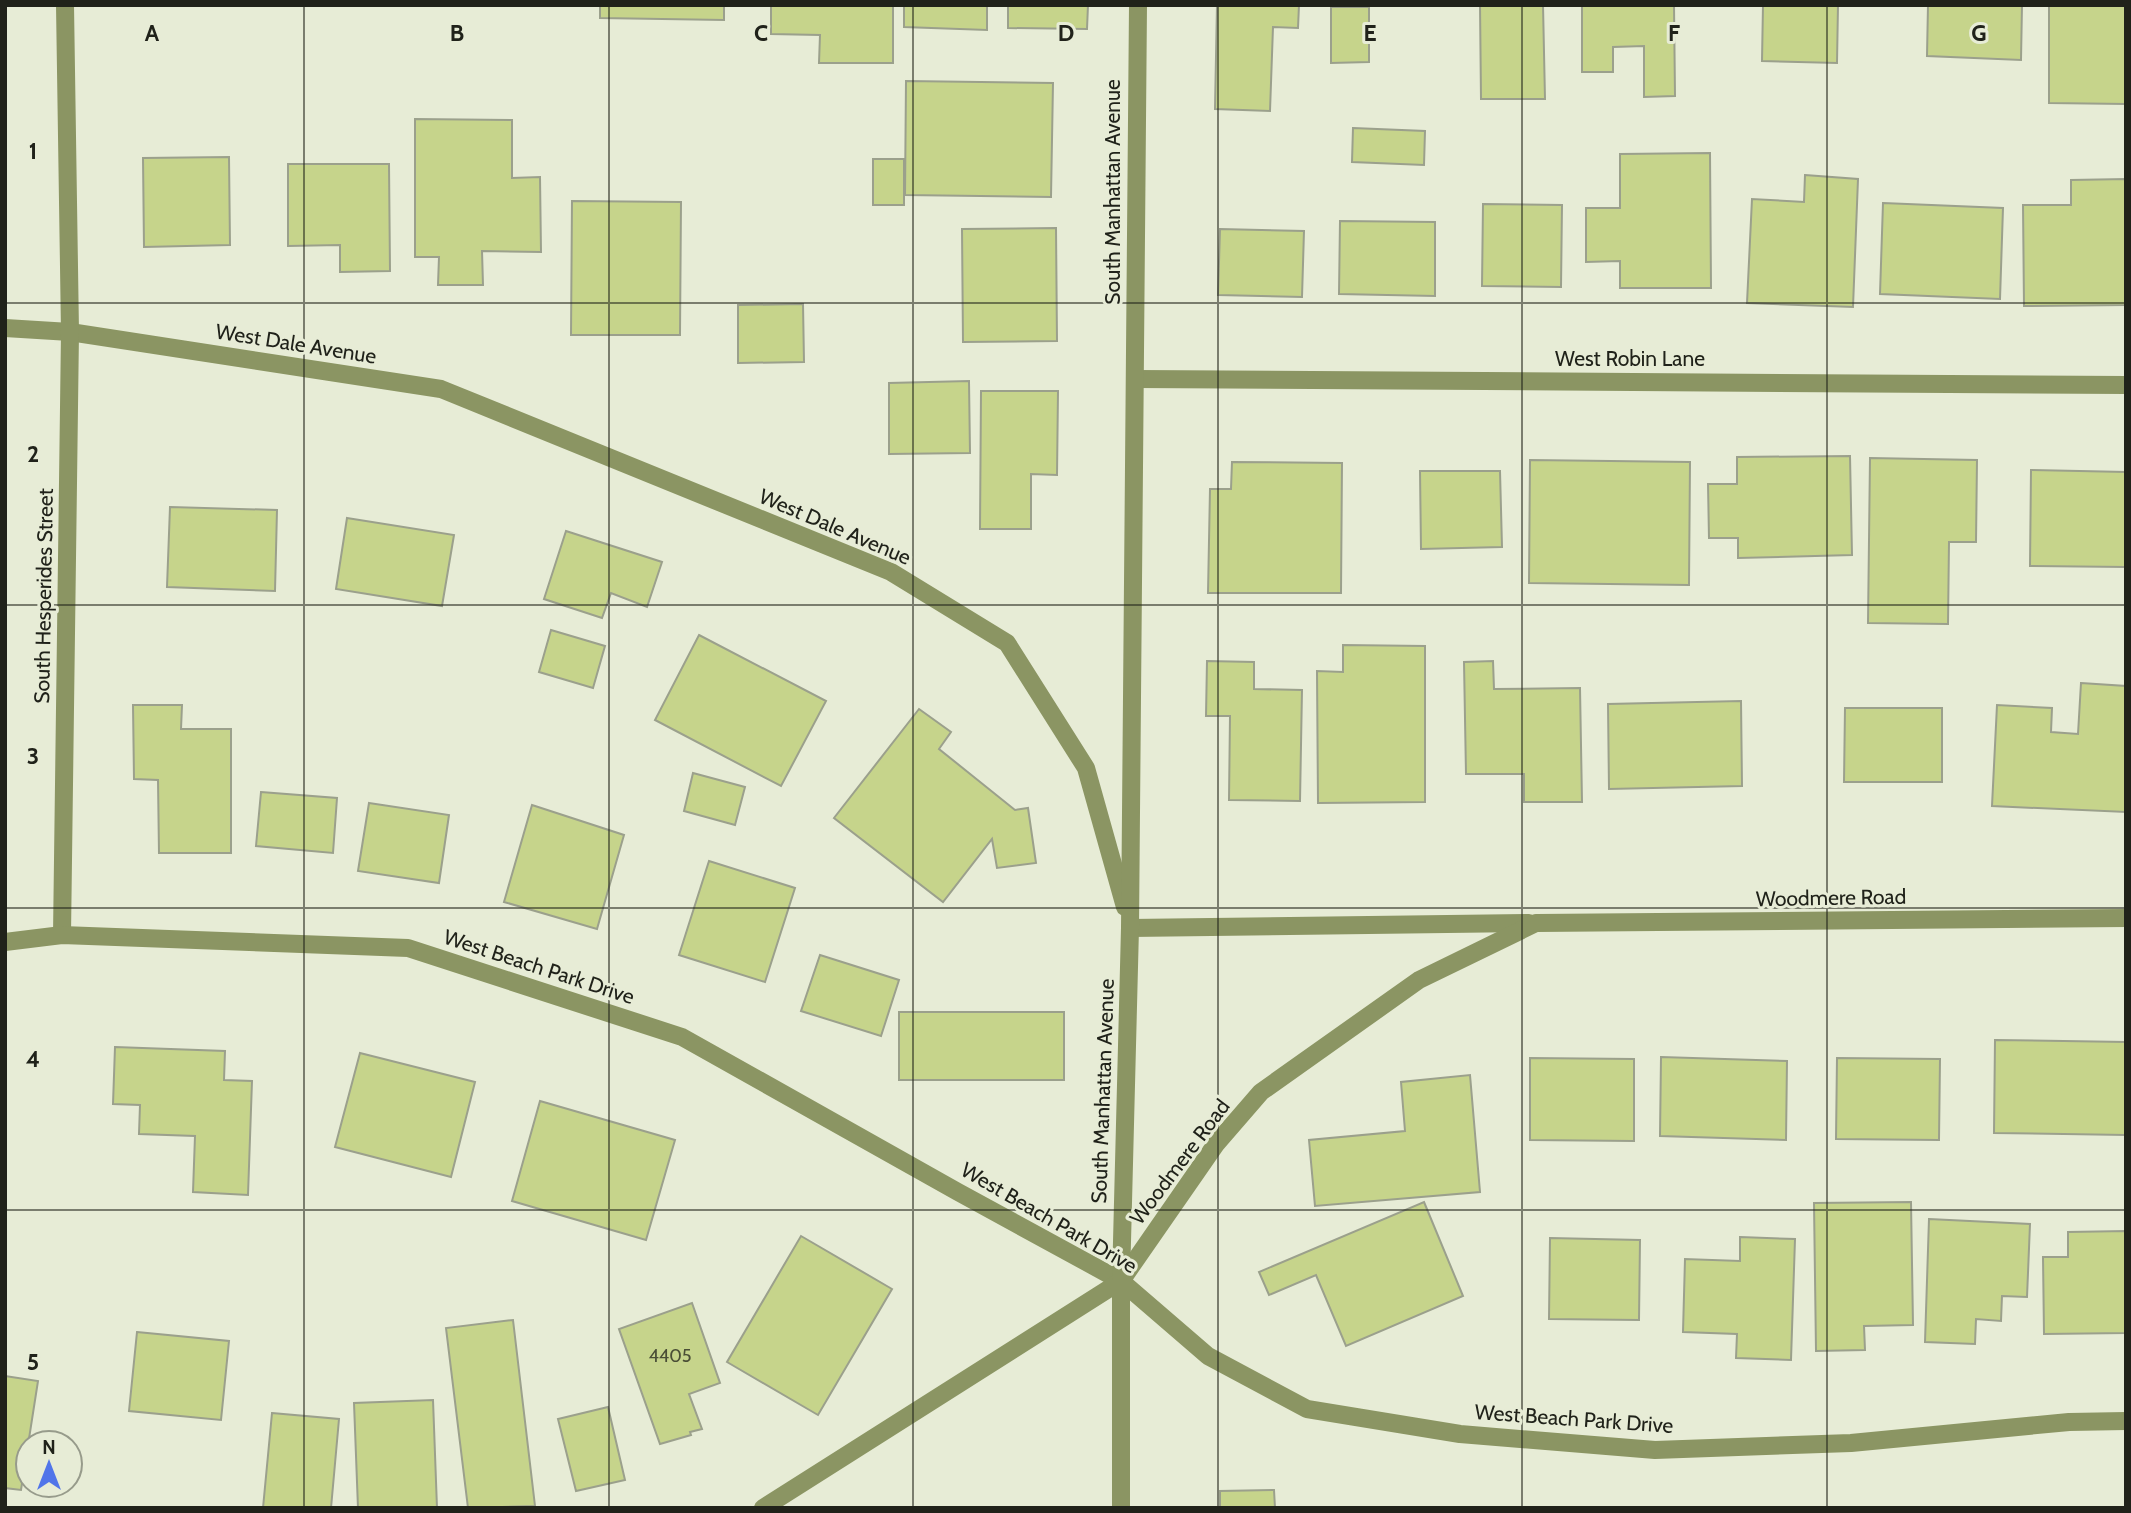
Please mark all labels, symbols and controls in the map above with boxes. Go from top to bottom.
text: A [145,19,160,47]
text: B [450,19,464,47]
text: C [754,19,768,47]
text: D [1058,19,1074,47]
text: E [1363,19,1377,47]
text: F [1668,19,1680,47]
text: G [1971,19,1987,47]
street label: South Manhattan Avenue [1100,79,1125,305]
text: 1 [29,137,37,165]
street label: West Dale Avenue [214,318,378,369]
street label: West Robin Lane [1555,346,1705,371]
text: 2 [27,440,39,468]
street label: West Dale Avenue [756,483,915,570]
street label: South Hesperides Street [29,488,58,704]
text: 3 [27,742,39,770]
street label: Woodmere Road [1756,884,1906,911]
street label: West Beach Park Drive [441,924,638,1009]
street label: South Manhattan Avenue [1086,978,1119,1204]
text: 4 [26,1045,40,1073]
street label: Woodmere Road [1124,1094,1235,1229]
street label: West Beach Park Drive [957,1157,1142,1278]
house number: 4405 [648,1345,692,1367]
text: 5 [27,1348,39,1376]
street label: West Beach Park Drive [1474,1399,1674,1438]
north arrow [14,1429,84,1499]
text: N [42,1436,56,1459]

